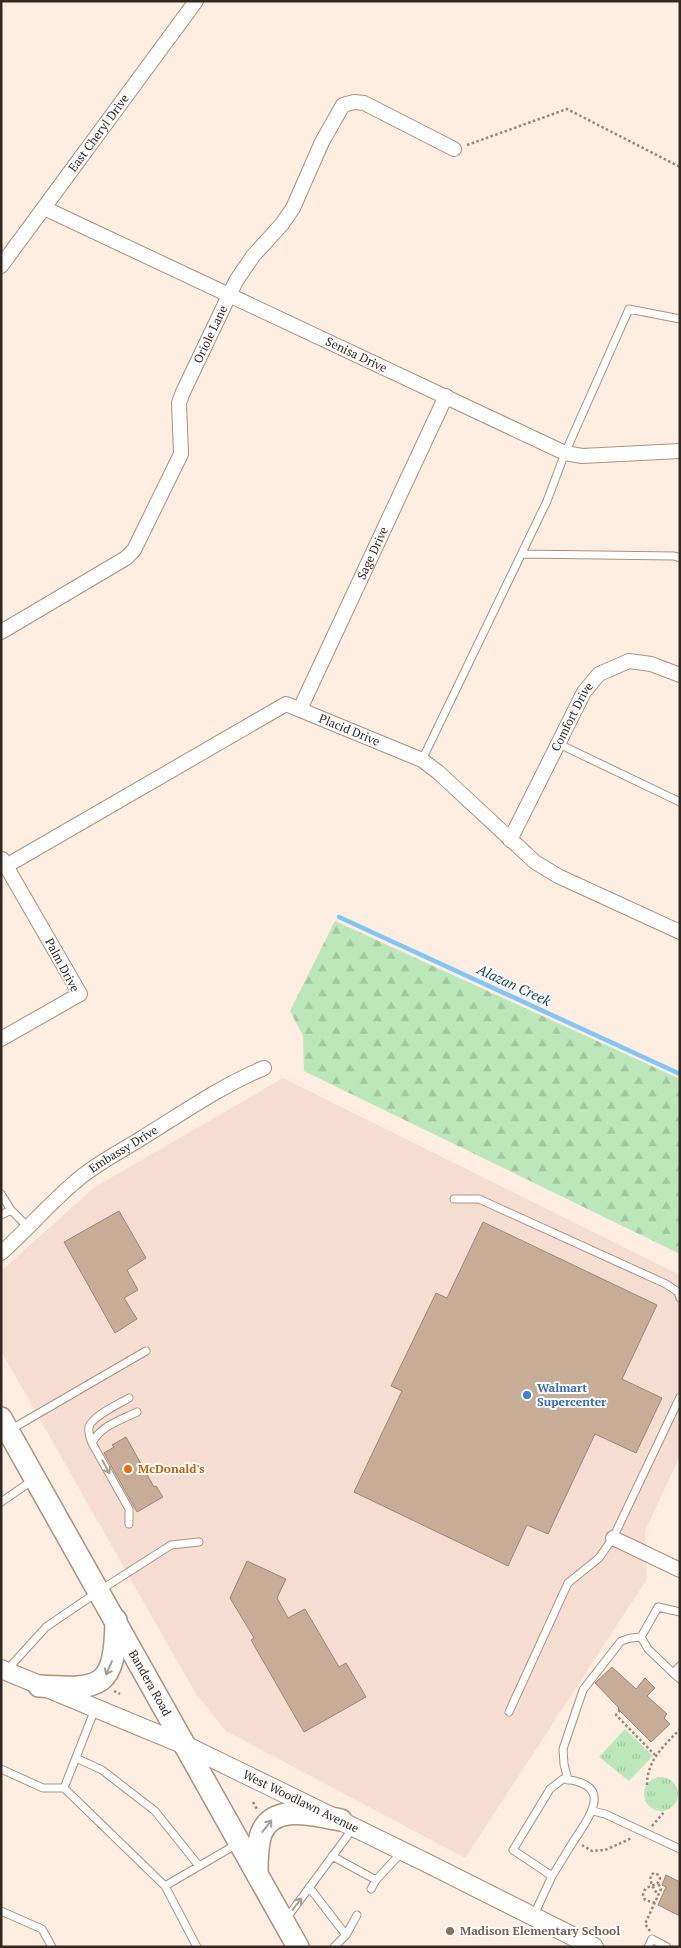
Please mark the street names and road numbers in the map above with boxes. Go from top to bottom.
street label: East Cheryl Drive [65,91,132,175]
street label: Oriole Lane [190,303,230,366]
street label: Senisa Drive [323,334,390,375]
street label: Sage Drive [354,524,391,582]
street label: Comfort Drive [548,679,596,754]
street label: Placid Drive [317,710,382,749]
street label: Palm Drive [42,935,83,994]
street label: Embassy Drive [86,1122,160,1176]
street label: Bandera Road [126,1647,175,1719]
street label: West Woodlawn Avenue [241,1766,362,1836]

